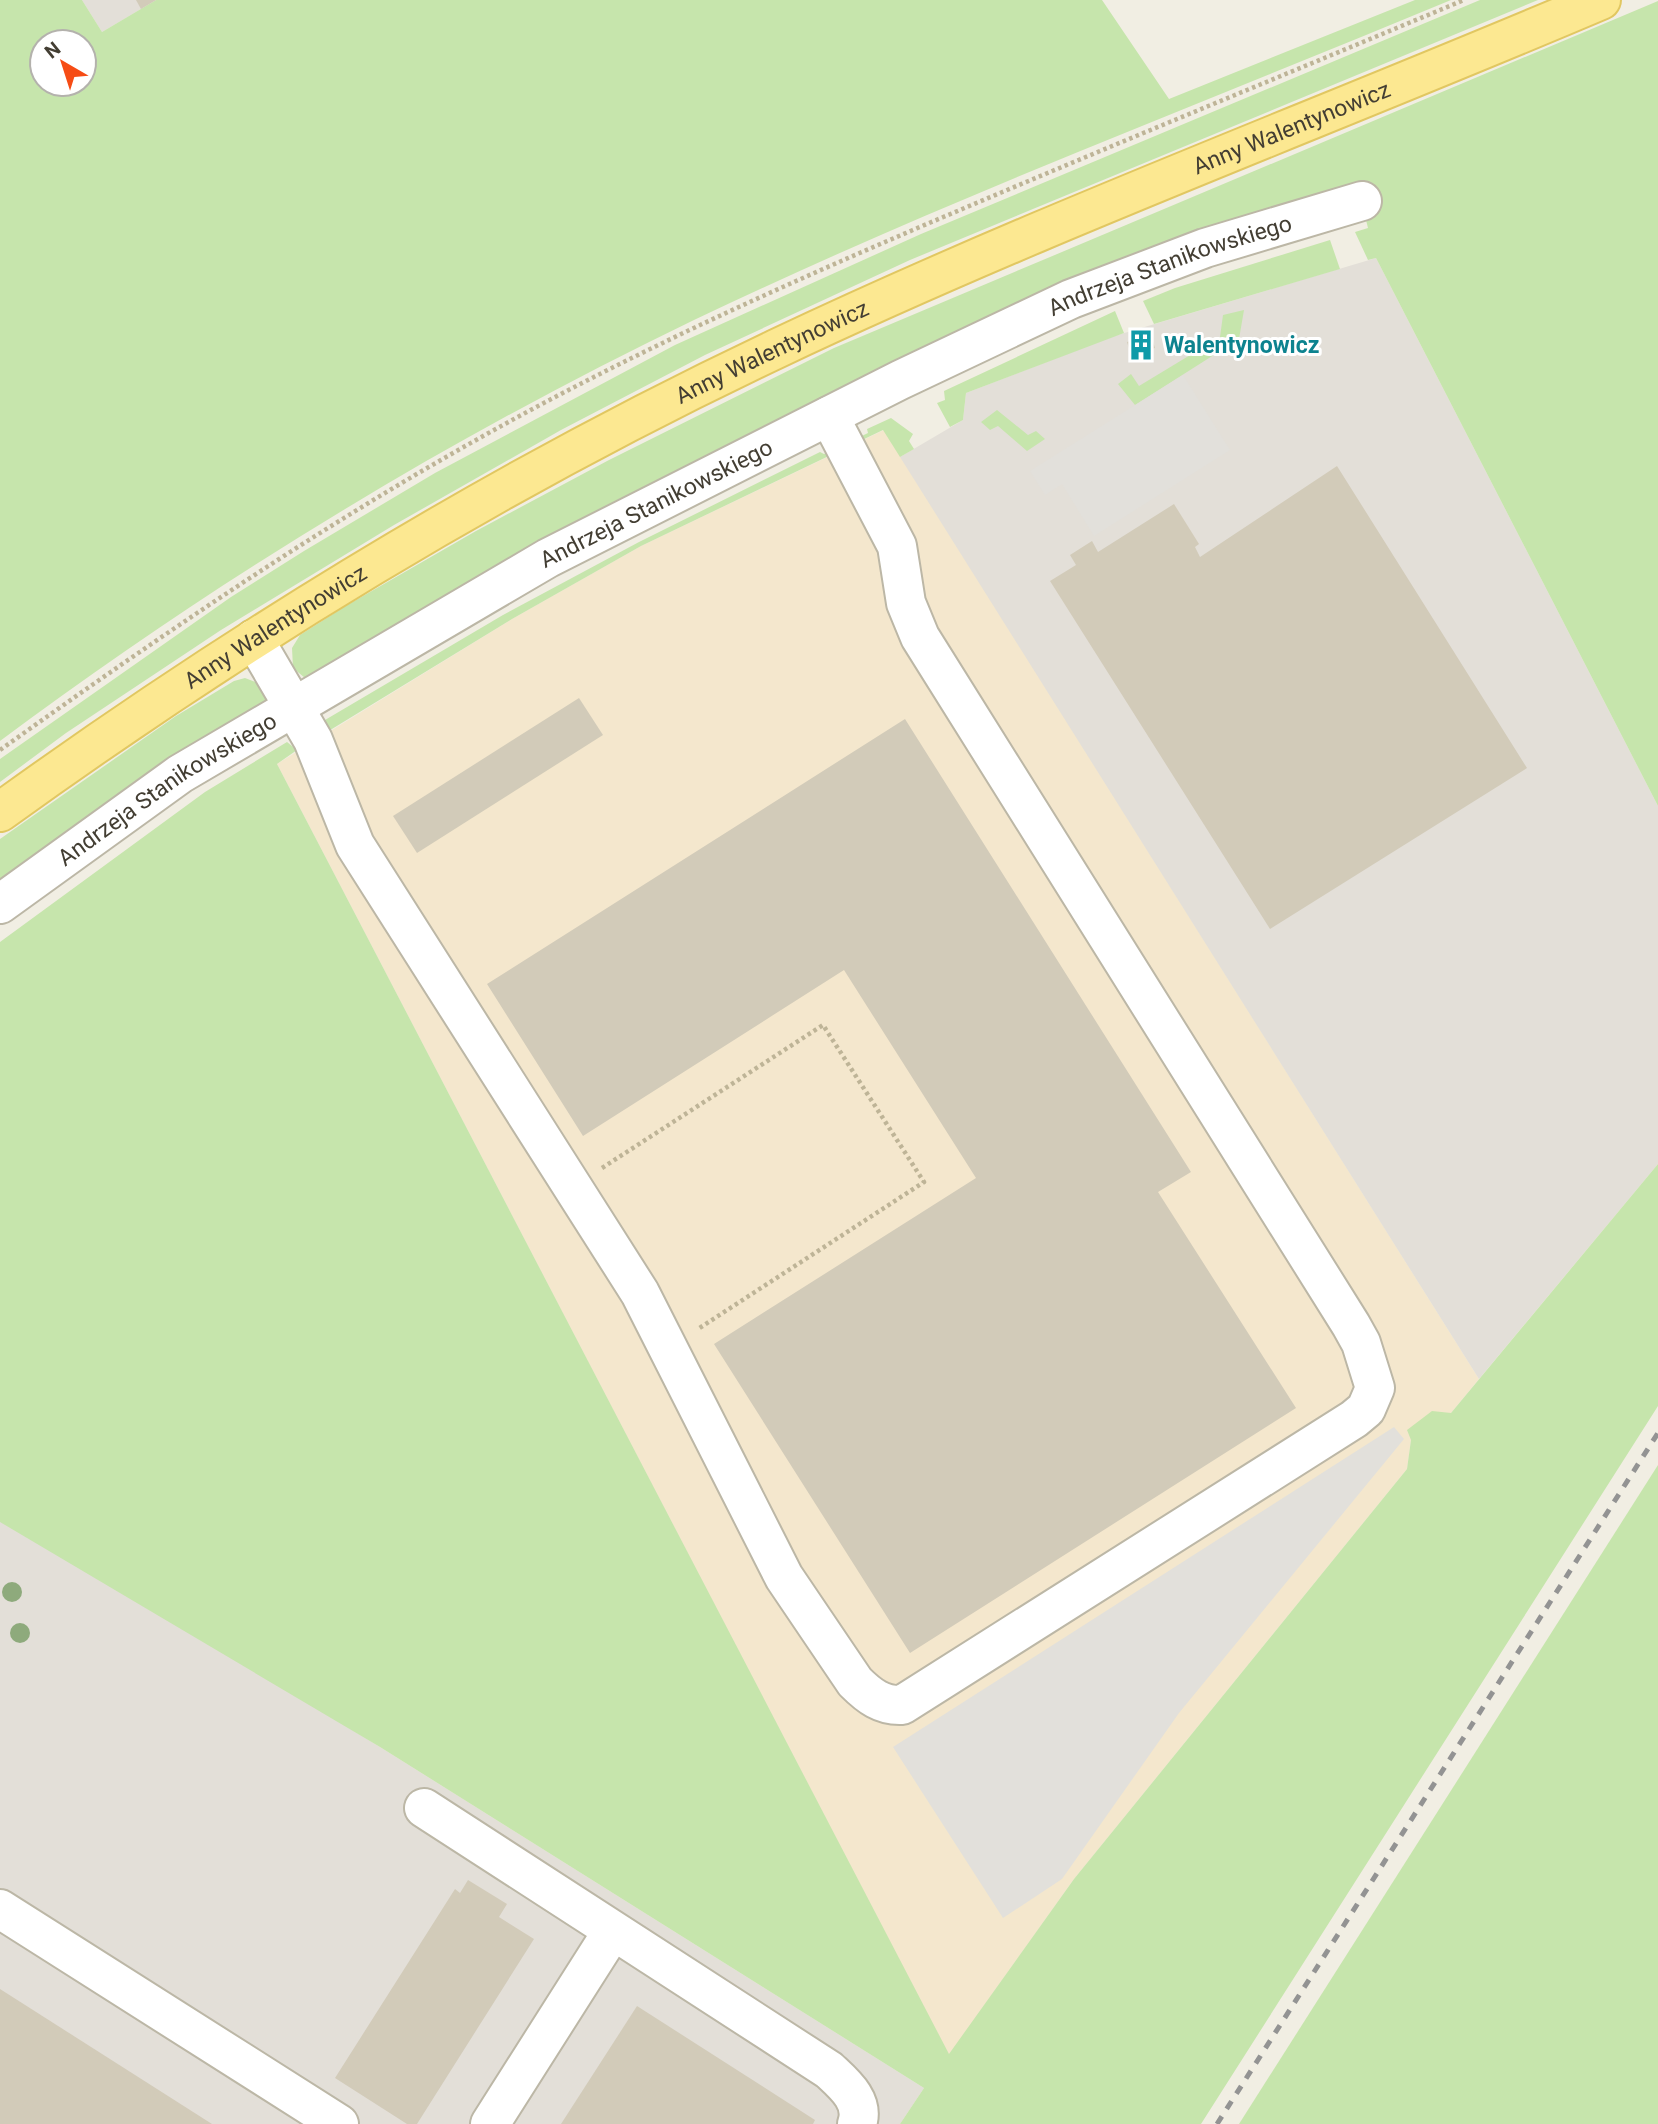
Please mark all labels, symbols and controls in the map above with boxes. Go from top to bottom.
north arrow [28,28,98,98]
text: N [40,37,65,63]
street label: Anny Walentynowicz [1189,76,1394,180]
street label: Andrzeja Stanikowskiego [1044,210,1295,322]
street label: Anny Walentynowicz [671,295,873,410]
building icon: Walentynowicz [1124,328,1158,362]
place label: Walentynowicz [1164,332,1319,359]
street label: Andrzeja Stanikowskiego [536,434,777,574]
street label: Anny Walentynowicz [179,559,372,695]
street label: Andrzeja Stanikowskiego [53,707,282,872]

